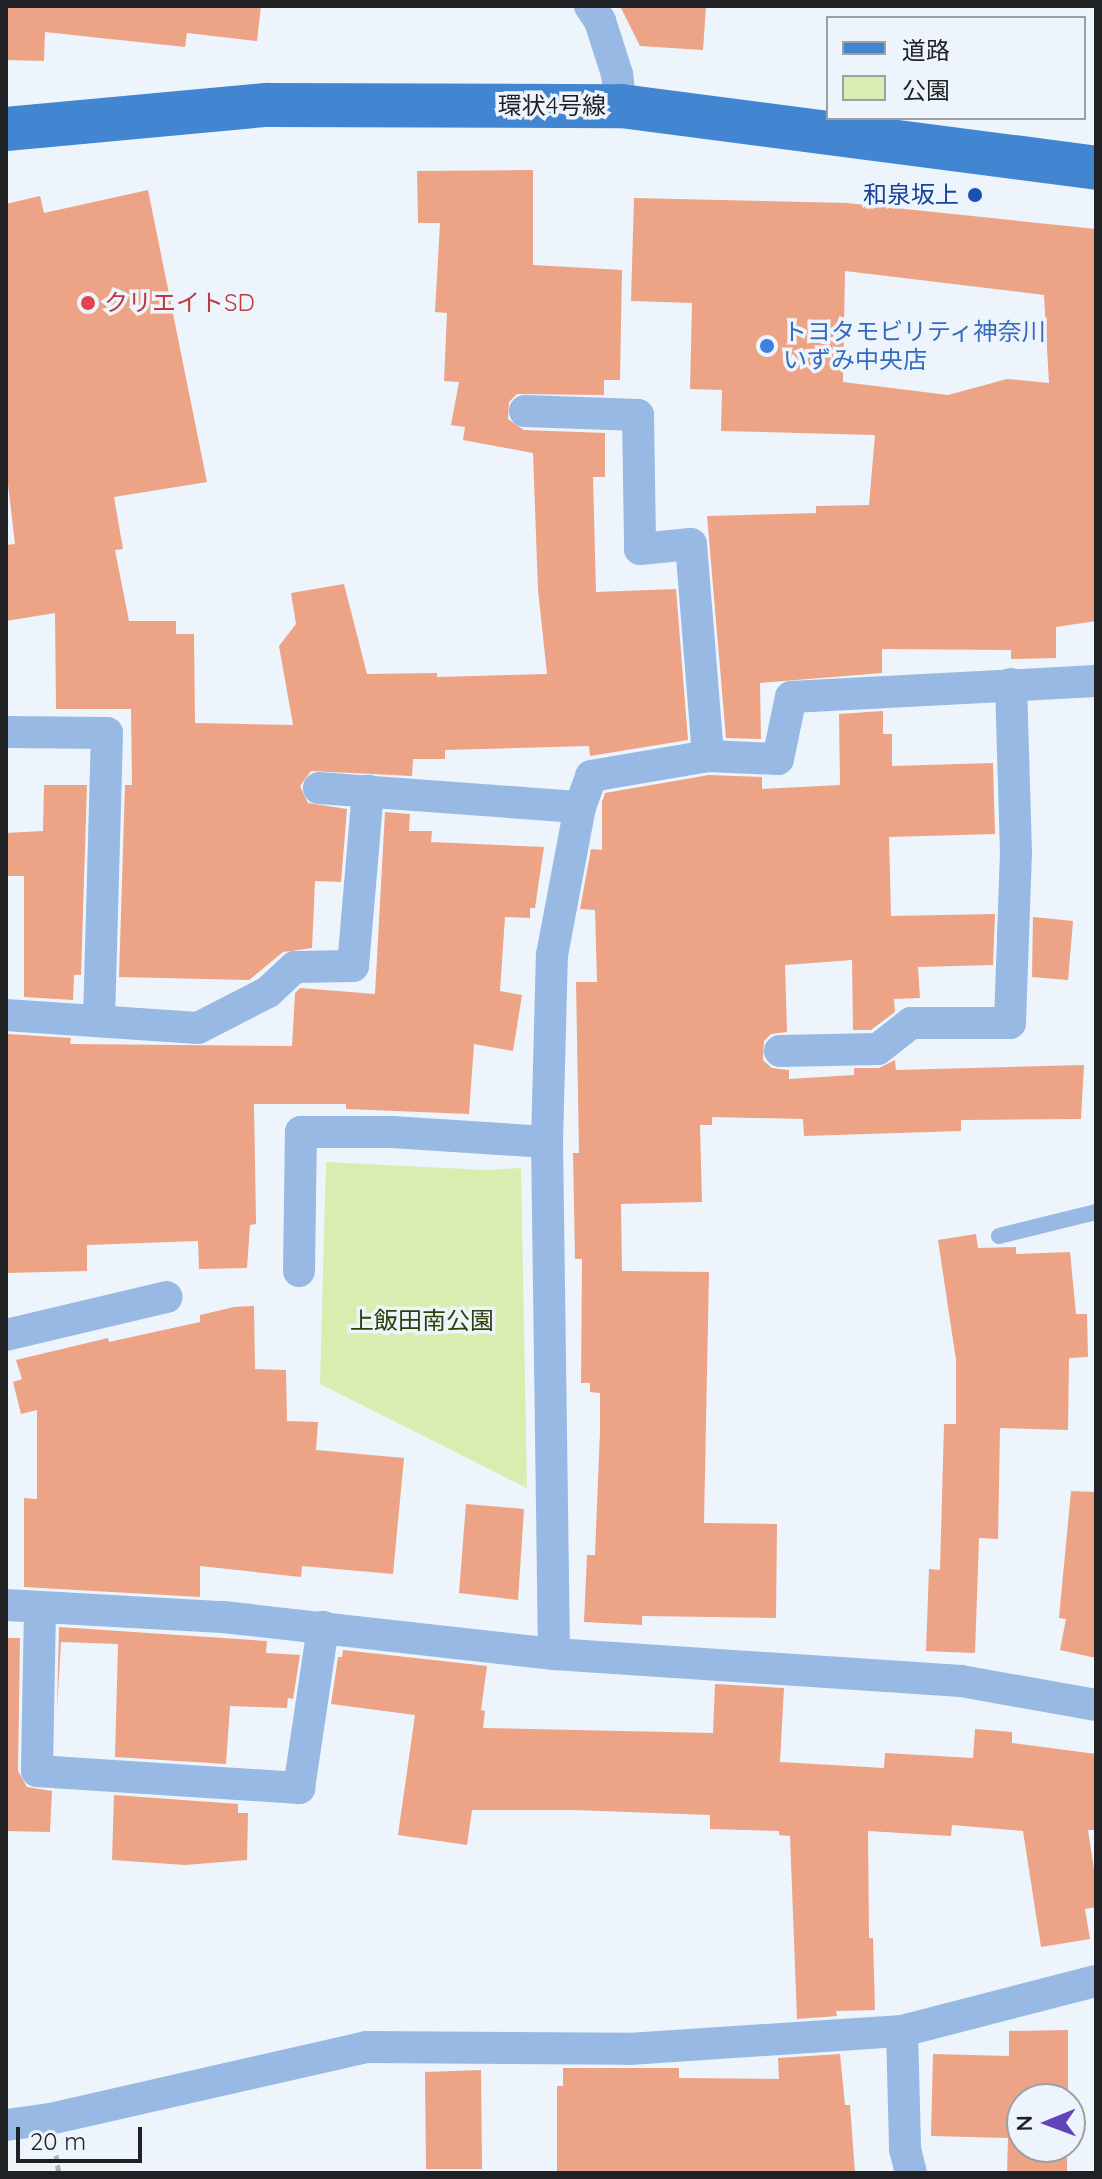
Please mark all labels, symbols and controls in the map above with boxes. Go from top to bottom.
legend [826,16,1086,120]
text: 道路 [902,35,950,65]
text: 公園 [902,75,950,105]
street label: 環状4号線 [498,92,606,120]
place label: 和泉坂上 [863,181,959,209]
marker: 和泉坂上 [966,186,984,204]
place label: クリエイトSD [104,289,255,317]
marker: クリエイトSD [79,294,97,312]
place label: トヨタモビリティ神奈川 いずみ中央店 [783,318,1047,374]
marker: トヨタモビリティ神奈川 いずみ中央店 [758,337,776,355]
park label: 上飯田南公園 [350,1307,494,1335]
north arrow [1006,2083,1086,2163]
scale bar [20,2111,146,2161]
text: N [1010,2115,1038,2132]
text: 20 m [30,2126,86,2156]

